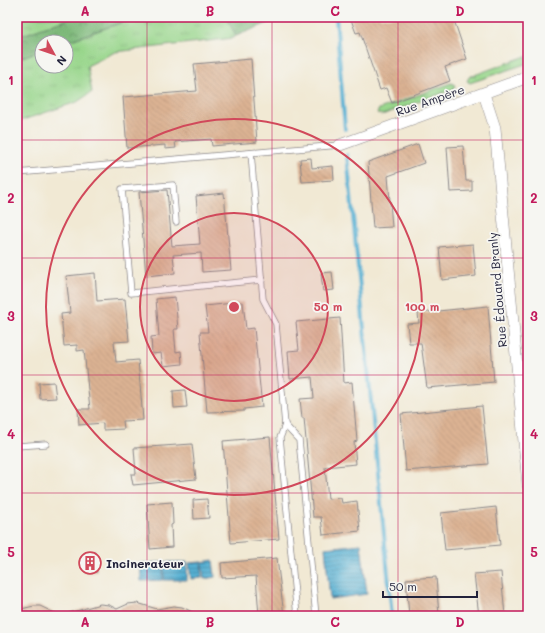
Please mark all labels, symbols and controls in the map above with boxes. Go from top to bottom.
text: A [80,2,90,19]
text: B [206,2,215,19]
text: C [330,2,340,19]
text: D [455,2,465,19]
north arrow [34,34,74,74]
text: N [54,53,70,69]
text: 1 [8,71,14,88]
text: 1 [531,71,537,88]
street label: Rue Ampère [394,81,466,119]
text: 2 [7,189,15,206]
text: 2 [530,189,538,206]
street label: Rue Édouard Branly [484,232,510,348]
text: 50 m [314,298,342,314]
text: 100 m [405,298,439,314]
centre of rings [227,300,241,314]
text: 3 [7,307,15,324]
text: 3 [530,307,538,324]
text: 4 [7,425,15,442]
text: 4 [530,425,538,442]
text: 5 [7,543,15,560]
text: 5 [530,543,538,560]
building icon: Incinerateur [77,550,103,576]
place label: Incinerateur [106,555,184,571]
scale bar [383,573,477,599]
text: 50 m [389,578,417,594]
text: A [80,613,90,630]
text: B [206,613,215,630]
text: C [330,613,340,630]
text: D [455,613,465,630]

